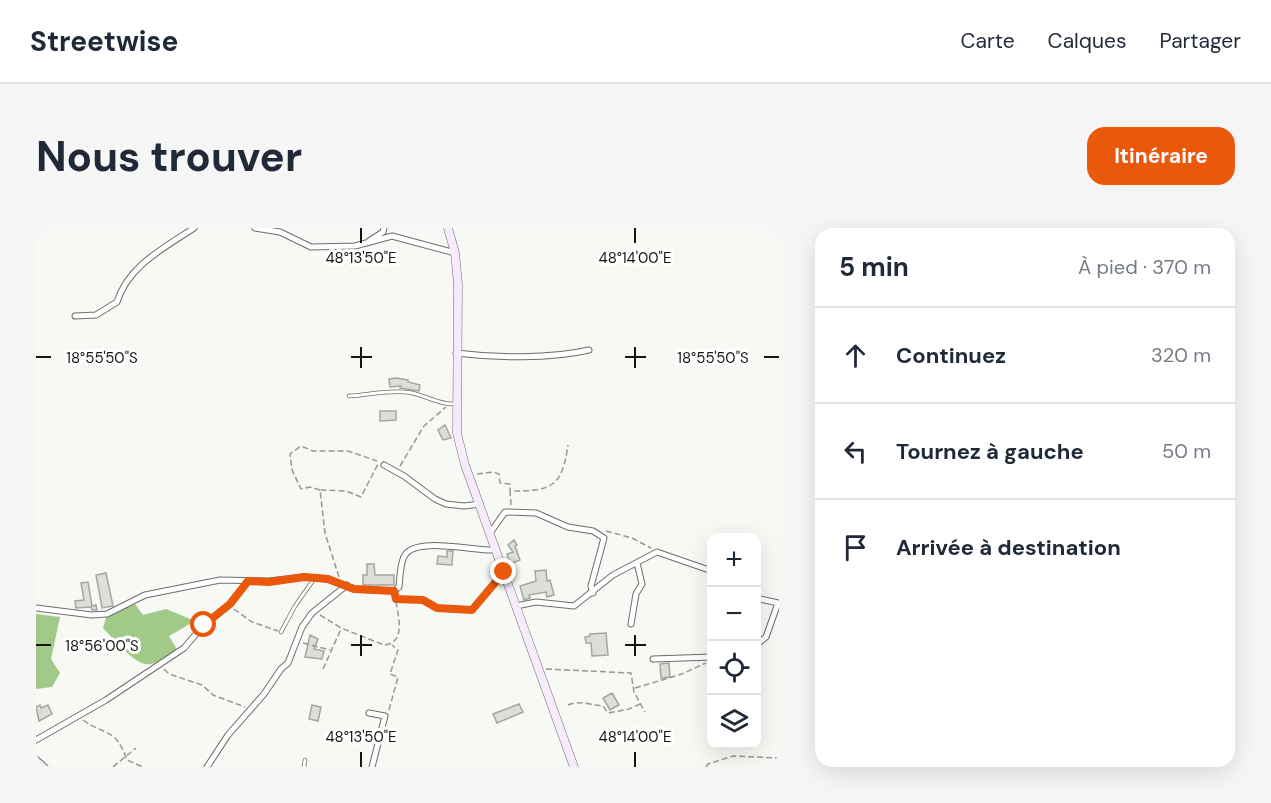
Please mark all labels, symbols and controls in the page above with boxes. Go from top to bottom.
text: Streetwise [30,23,178,60]
text: Carte [960,27,1015,55]
text: Calques [1048,27,1126,55]
text: Partager [1159,27,1241,55]
button: Itinéraire [1087,127,1235,185]
text: Nous trouver [36,129,302,184]
text: 48°13'50"E [325,248,397,268]
text: 48°14'00"E [599,248,671,268]
text: 5 min [839,250,909,284]
text: À pied · 370 m [1078,254,1211,280]
icon: ahead [839,339,872,372]
text: Continuez [896,341,1006,370]
text: 320 m [1151,342,1211,368]
text: 18°55'50"S [66,348,138,368]
text: 18°55'50"S [677,348,749,368]
icon: left [839,435,872,468]
text: Tournez à gauche [896,437,1084,466]
text: 50 m [1162,438,1211,464]
icon: arrive [839,531,872,564]
map controls [707,533,761,749]
button: + [707,533,761,587]
text: Arrivée à destination [896,533,1121,562]
route end [490,558,516,584]
button: − [707,587,761,641]
route start [190,611,216,637]
text: 18°56'00"S [65,636,139,656]
button: locate [707,641,761,695]
button: layers [707,695,761,749]
text: 48°13'50"E [325,727,397,747]
text: 48°14'00"E [599,727,671,747]

